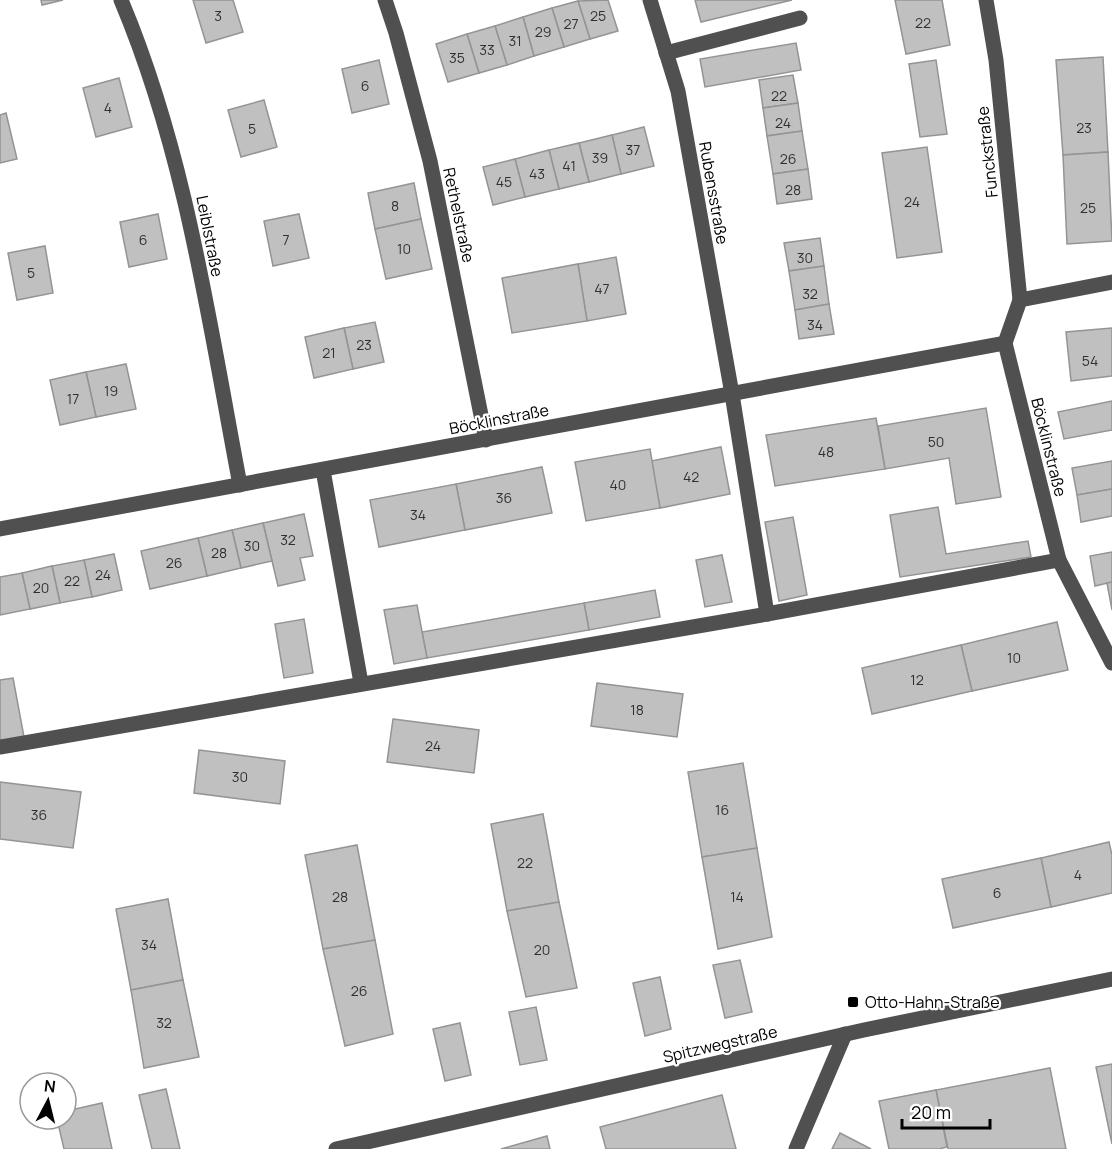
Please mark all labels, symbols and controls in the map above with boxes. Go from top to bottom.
house number: 3 [214,6,222,25]
house number: 25 [590,6,606,25]
house number: 22 [915,13,931,32]
house number: 27 [563,14,579,33]
house number: 29 [535,22,551,41]
house number: 31 [508,31,522,50]
house number: 33 [479,40,495,59]
house number: 35 [449,48,465,67]
house number: 6 [361,76,369,95]
house number: 22 [771,86,787,105]
house number: 4 [104,98,112,117]
street label: Funckstraße [971,105,1003,199]
house number: 24 [775,113,791,132]
house number: 23 [1076,118,1092,137]
house number: 5 [248,119,256,138]
house number: 37 [626,140,640,159]
street label: Rubensstraße [694,140,734,246]
house number: 39 [592,148,608,167]
house number: 26 [780,149,796,168]
house number: 41 [562,156,576,175]
house number: 43 [529,164,545,183]
street label: Rethelstraße [438,166,480,264]
house number: 45 [496,172,512,191]
house number: 28 [785,180,801,199]
house number: 24 [904,192,920,211]
street label: Leiblstraße [191,193,229,279]
house number: 8 [391,196,399,215]
house number: 25 [1080,198,1096,217]
house number: 6 [139,230,147,249]
house number: 7 [282,230,290,249]
house number: 10 [397,239,411,258]
house number: 30 [797,248,813,267]
house number: 5 [27,263,35,282]
house number: 47 [594,279,610,298]
house number: 32 [802,284,818,303]
house number: 34 [807,315,823,334]
house number: 23 [356,335,372,354]
house number: 21 [322,343,336,362]
house number: 54 [1082,351,1098,370]
house number: 19 [104,381,118,400]
house number: 17 [67,389,79,408]
street label: Böcklinstraße [1026,395,1072,499]
street label: Böcklinstraße [447,399,551,439]
house number: 50 [928,432,944,451]
house number: 48 [818,442,834,461]
house number: 42 [683,467,699,486]
house number: 40 [610,475,626,494]
house number: 36 [496,488,512,507]
house number: 34 [410,505,426,524]
house number: 32 [280,530,296,549]
house number: 30 [244,536,260,555]
house number: 28 [211,543,227,562]
house number: 26 [166,553,182,572]
house number: 24 [95,565,111,584]
house number: 22 [64,571,80,590]
house number: 20 [33,578,49,597]
house number: 10 [1007,648,1021,667]
house number: 12 [910,670,924,689]
house number: 18 [630,700,644,719]
house number: 24 [425,736,441,755]
house number: 30 [232,767,248,786]
house number: 16 [715,800,729,819]
house number: 36 [31,805,47,824]
house number: 22 [517,853,533,872]
house number: 4 [1074,865,1082,884]
house number: 6 [993,883,1001,902]
house number: 28 [332,887,348,906]
house number: 14 [730,887,744,906]
house number: 34 [141,935,157,954]
house number: 20 [534,940,550,959]
house number: 26 [351,981,367,1000]
place label: Otto-Hahn-Straße [865,991,1000,1013]
marker: Otto-Hahn-Straße [846,995,860,1009]
house number: 32 [156,1013,172,1032]
street label: Spitzwegstraße [661,1020,779,1068]
north arrow [18,1071,78,1131]
text: N [43,1074,57,1098]
scale bar [902,1092,990,1130]
text: 20 m [911,1100,951,1124]

